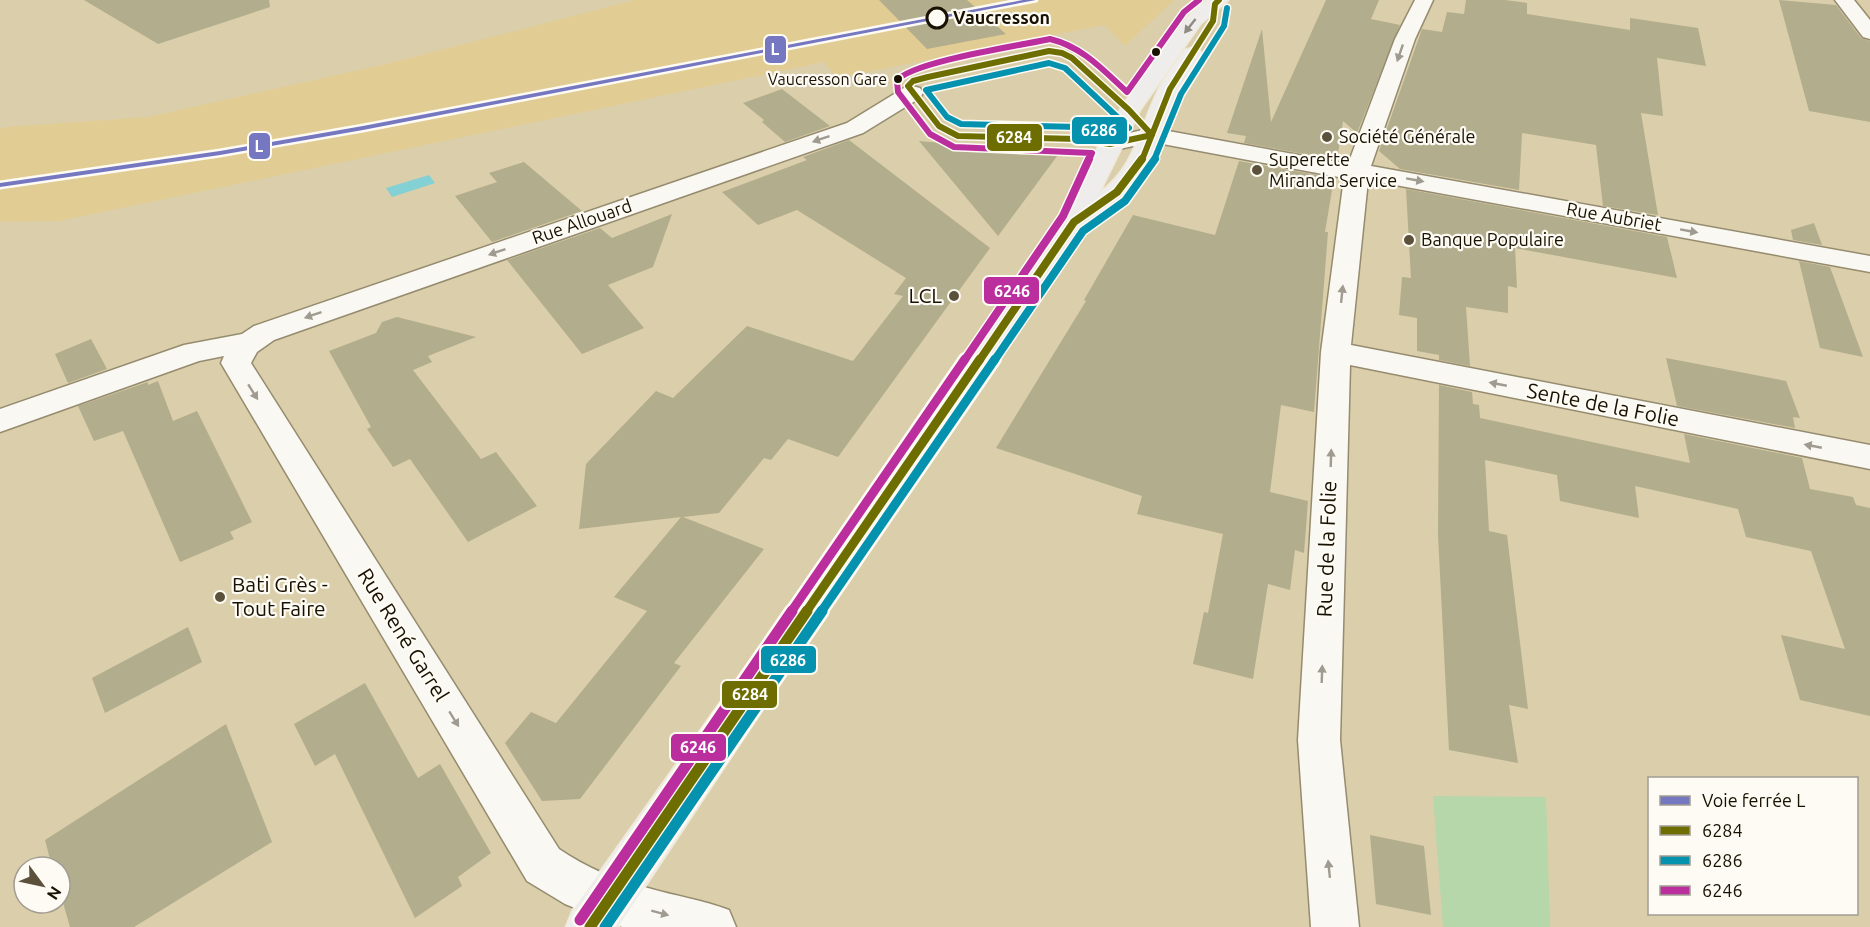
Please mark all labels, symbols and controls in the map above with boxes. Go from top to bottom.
marker: Vaucresson [926,7,948,29]
place label: Vaucresson [953,7,1050,27]
one-way arrow [1184,18,1196,34]
line badge: L [764,35,787,64]
text: L [771,40,780,58]
one-way arrow [1394,44,1404,62]
unlabelled marker [1150,46,1162,58]
place label: Vaucresson Gare [768,70,887,88]
marker: Vaucresson Gare [892,73,904,85]
line badge: 6286 [1071,116,1128,145]
text: 6286 [1081,121,1117,139]
line badge: 6284 [986,123,1043,152]
place label: Société Générale [1339,126,1476,146]
text: 6284 [996,128,1032,146]
marker: Société Générale [1320,130,1334,144]
line badge: L [248,132,271,160]
one-way arrow [812,135,830,145]
text: L [255,137,264,155]
place label: Superette Miranda Service [1269,149,1397,190]
marker: Superette Miranda Service [1250,163,1264,177]
one-way arrow [1405,176,1424,185]
street label: Rue Allouard [529,195,634,247]
street label: Rue Aubriet [1565,198,1663,234]
one-way arrow [1680,227,1699,236]
place label: Banque Populaire [1421,229,1564,249]
marker: Banque Populaire [1402,233,1416,247]
one-way arrow [488,247,506,257]
line badge: 6246 [983,276,1040,305]
text: 6246 [994,282,1030,300]
place label: LCL [908,283,942,307]
one-way arrow [1337,285,1347,304]
marker: LCL [947,289,961,303]
one-way arrow [304,311,322,321]
street label: Sente de la Folie [1525,377,1681,431]
one-way arrow [1488,379,1507,388]
one-way arrow [248,384,259,400]
one-way arrow [1803,441,1822,450]
one-way arrow [1327,449,1336,468]
street label: Rue de la Folie [1312,480,1340,618]
street label: Rue René Garrel [353,564,454,705]
place label: Bati Grès - Tout Faire [232,572,328,620]
marker: Bati Grès - Tout Faire [213,590,227,604]
line badge: 6286 [760,645,817,674]
text: 6286 [770,651,806,669]
one-way arrow [1317,665,1326,684]
line badge: 6284 [721,680,778,709]
text: 6284 [732,685,768,703]
one-way arrow [449,711,460,727]
line badge: 6246 [670,733,727,762]
text: 6246 [680,738,716,756]
legend [1648,777,1858,915]
text: Voie ferrée L [1702,790,1805,810]
text: 6284 [1702,820,1743,840]
text: 6286 [1702,850,1743,870]
north arrow [12,855,72,915]
one-way arrow [1324,859,1334,878]
text: 6246 [1702,880,1743,900]
text: N [44,883,65,903]
one-way arrow [651,909,670,919]

